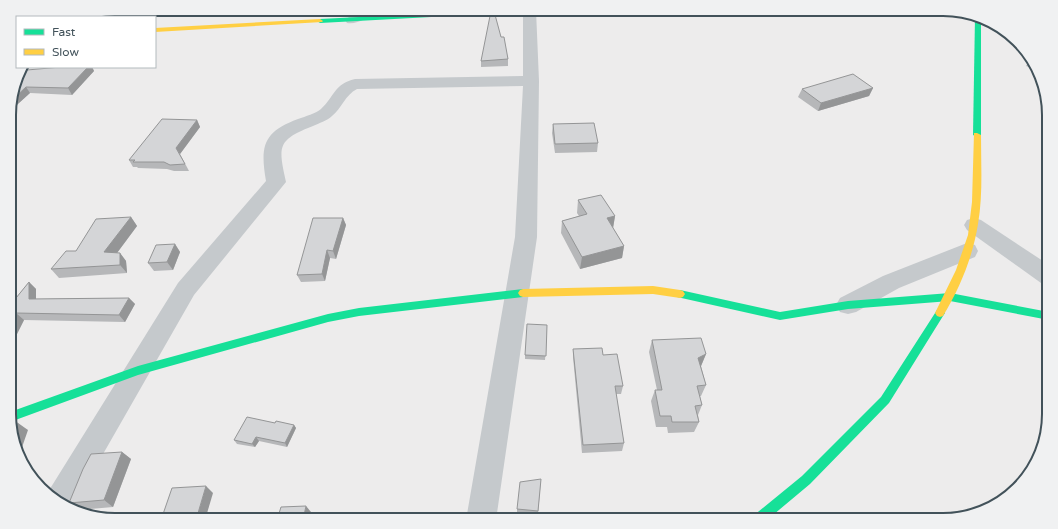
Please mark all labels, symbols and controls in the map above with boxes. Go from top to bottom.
legend [16,16,156,68]
text: Fast [52,25,76,39]
text: Slow [52,45,79,59]

